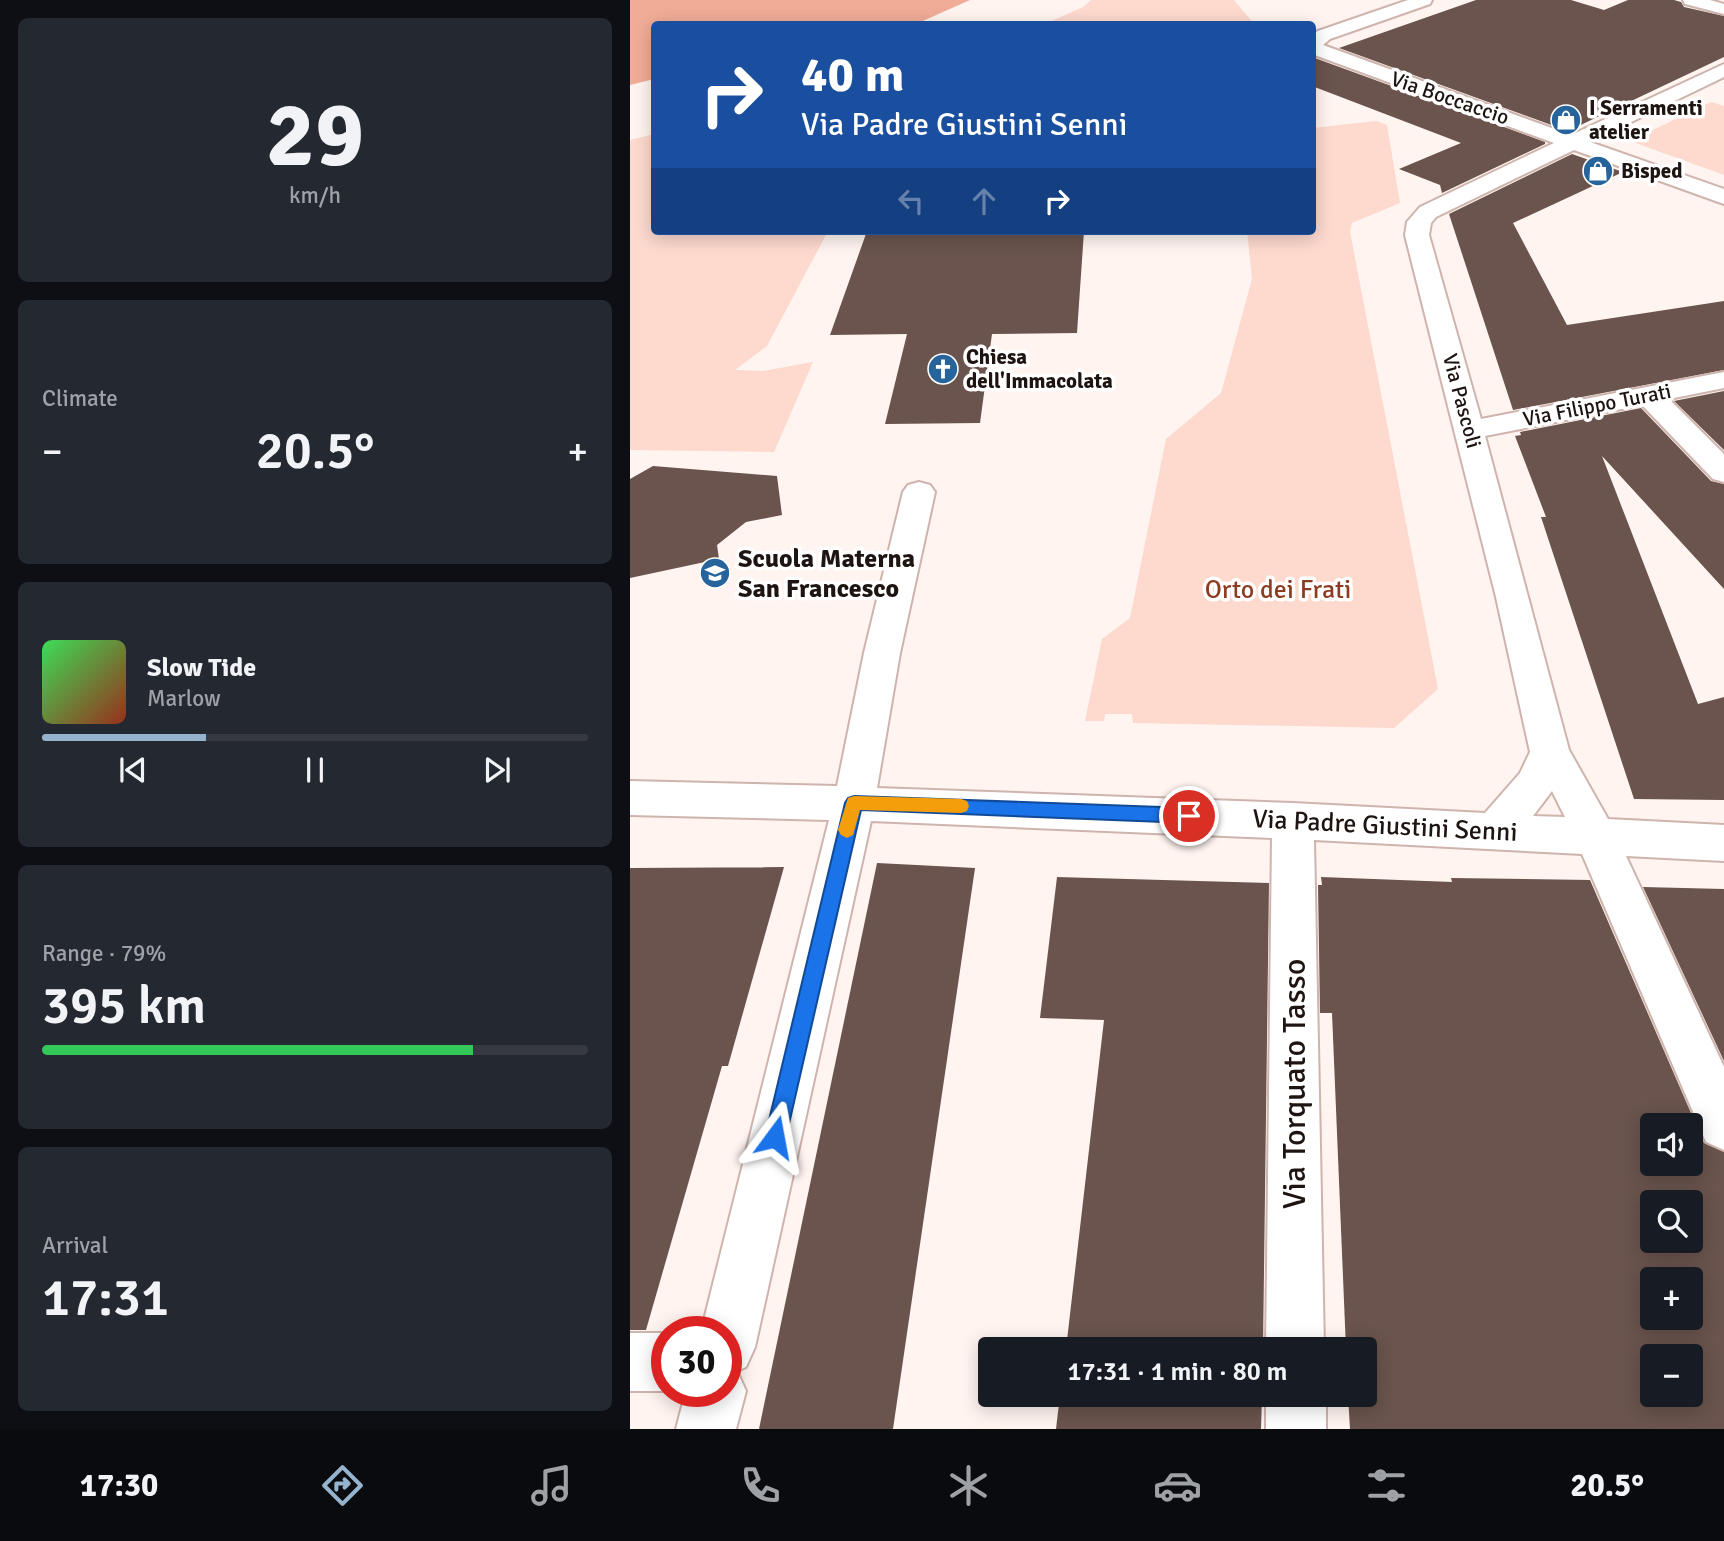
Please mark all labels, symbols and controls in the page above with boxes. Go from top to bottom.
text: 40 m [801,45,904,105]
icon: right [686,49,777,140]
street label: Via Boccaccio [1387,66,1513,130]
text: 29 [266,79,364,192]
place label: I Serramenti atelier [1589,95,1703,145]
shop icon: I Serramenti atelier [1549,103,1583,137]
text: Via Padre Giustini Senni [801,105,1127,144]
shop icon: Bisped [1581,154,1615,188]
place label: Bisped [1621,158,1683,184]
text: km/h [289,181,341,210]
icon: left [892,182,930,220]
icon: ahead [965,182,1003,220]
icon: right [1038,182,1076,220]
place label: Chiesa dell'Immacolata [966,344,1113,394]
street label: Via Pascoli [1437,351,1487,451]
church icon: Chiesa dell'Immacolata [926,352,960,386]
street label: Via Filippo Turati [1521,378,1673,432]
text: Climate [42,384,118,413]
text: 20.5° [256,419,374,483]
text: − [42,428,63,475]
text: + [567,428,588,475]
place label: Scuola Materna San Francesco [738,543,915,605]
school or university icon: Scuola Materna San Francesco [698,556,732,590]
park label: Orto dei Frati [1205,574,1351,606]
text: Slow Tide [147,652,256,684]
text: Marlow [147,684,221,713]
icon: previous [114,751,152,789]
icon: pause [296,751,334,789]
icon: next [478,751,516,789]
pin [1159,786,1219,846]
icon: arrive [1170,797,1208,835]
street label: Via Padre Giustini Senni [1252,803,1518,849]
text: Range · 79% [42,939,166,968]
street label: Via Torquato Tasso [1275,959,1314,1209]
text: 395 km [42,974,206,1038]
position arrow [738,1100,812,1174]
map controls [1640,1113,1703,1407]
button: sound [1640,1113,1703,1176]
button: search [1640,1190,1703,1253]
text: Arrival [42,1231,108,1260]
text: 17:31 [42,1266,169,1330]
button: + [1640,1267,1703,1330]
speed limit sign: 30 [651,1316,742,1407]
button: − [1640,1344,1703,1407]
text: 17:31 · 1 min · 80 m [1068,1356,1287,1388]
icon: directions [318,1461,367,1510]
icon: music [527,1461,576,1510]
icon: phone [736,1461,785,1510]
icon: climate [944,1461,993,1510]
icon: car [1153,1461,1202,1510]
icon: filters [1362,1461,1411,1510]
text: 17:30 [80,1466,158,1505]
text: 20.5° [1570,1466,1644,1505]

